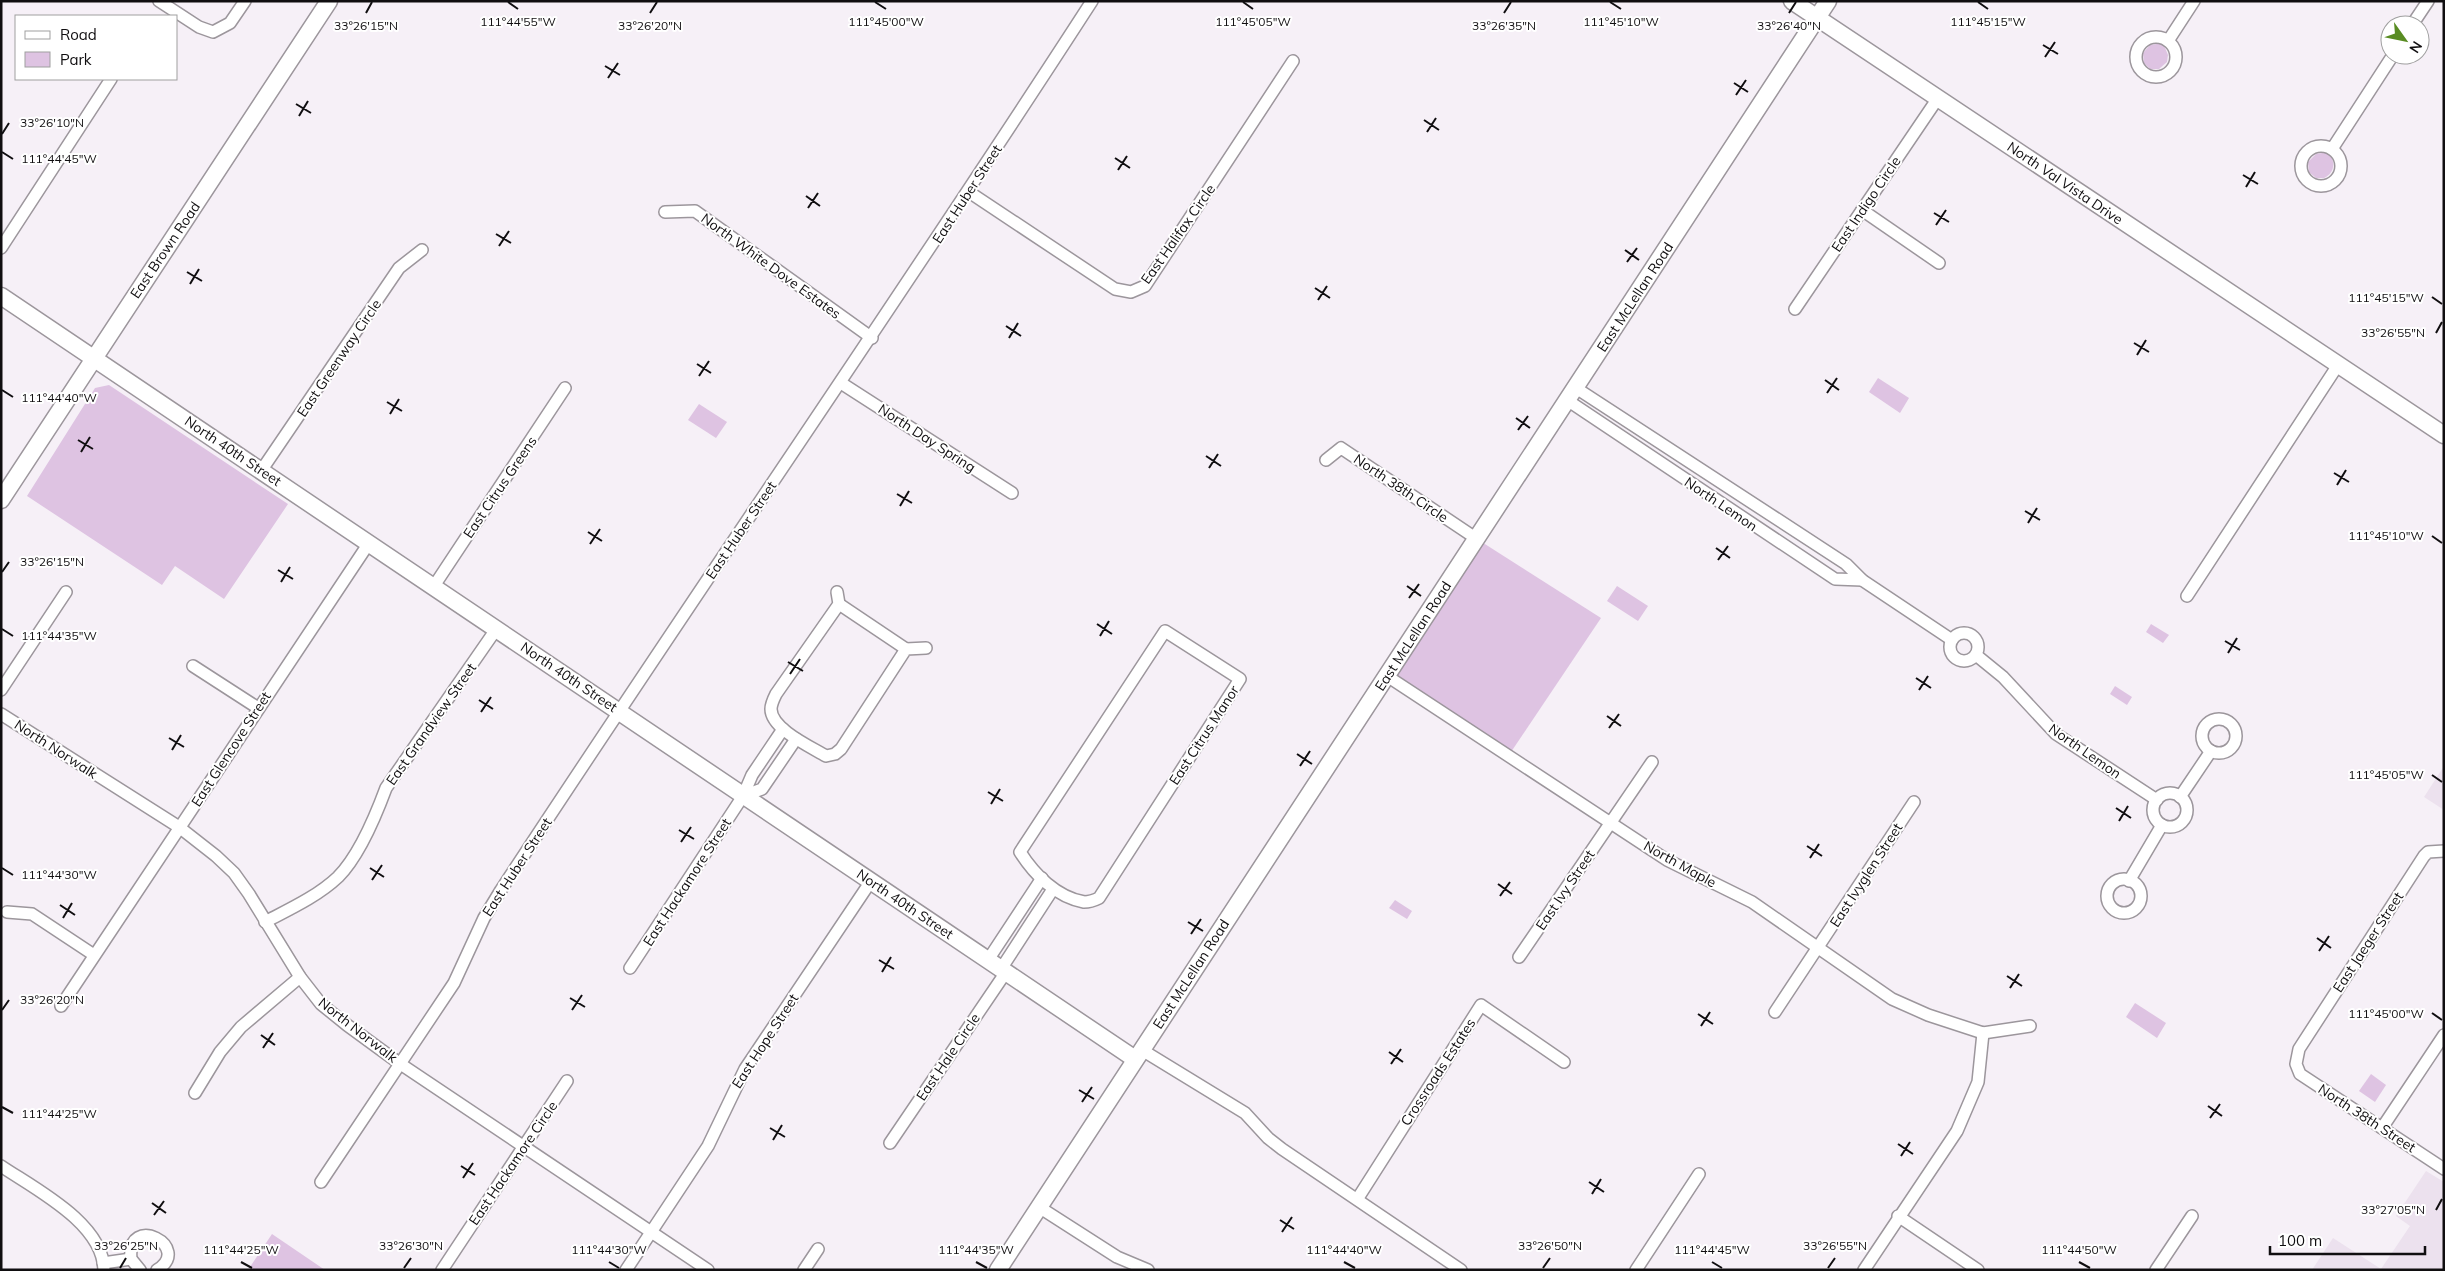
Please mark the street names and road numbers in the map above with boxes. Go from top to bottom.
street label: North Val Vista Drive [2004,138,2126,228]
street label: East Huber Street [928,141,1006,247]
street label: East Indigo Circle [1827,153,1905,255]
street label: East Halifax Circle [1137,181,1219,287]
street label: East Brown Road [126,198,204,302]
street label: North White Dove Estates [698,209,844,323]
street label: East McLellan Road [1593,239,1677,355]
street label: East Greenway Circle [293,296,385,420]
street label: North Day Spring [875,400,979,476]
street label: North 40th Street [181,412,285,490]
street label: East Citrus Greens [459,433,541,541]
street label: North 38th Circle [1350,450,1452,526]
street label: North Lemon [1681,473,1761,535]
street label: East Huber Street [702,478,780,582]
street label: East McLellan Road [1371,578,1455,694]
street label: North 40th Street [517,638,621,716]
street label: East Grandview Street [382,659,480,789]
street label: East Citrus Manor [1165,681,1243,788]
street label: East Glencove Street [187,688,275,810]
street label: North Norwalk [11,715,102,783]
street label: North Lemon [2045,719,2125,783]
street label: East Huber Street [478,814,556,920]
street label: East Hackamore Street [639,815,735,949]
street label: East Ivyglen Street [1826,820,1906,930]
street label: North Maple [1640,837,1720,891]
street label: East Ivy Street [1532,846,1599,934]
street label: North 40th Street [853,865,957,943]
street label: East Jaeger Street [2329,888,2407,996]
street label: East McLellan Road [1149,916,1233,1032]
street label: East Hope Street [728,990,802,1092]
street label: North Norwalk [315,993,402,1067]
street label: East Hale Circle [912,1010,984,1104]
street label: Crossroads Estates [1397,1015,1479,1129]
street label: North 38th Street [2315,1080,2419,1156]
street label: East Hackamore Circle [465,1097,561,1229]

